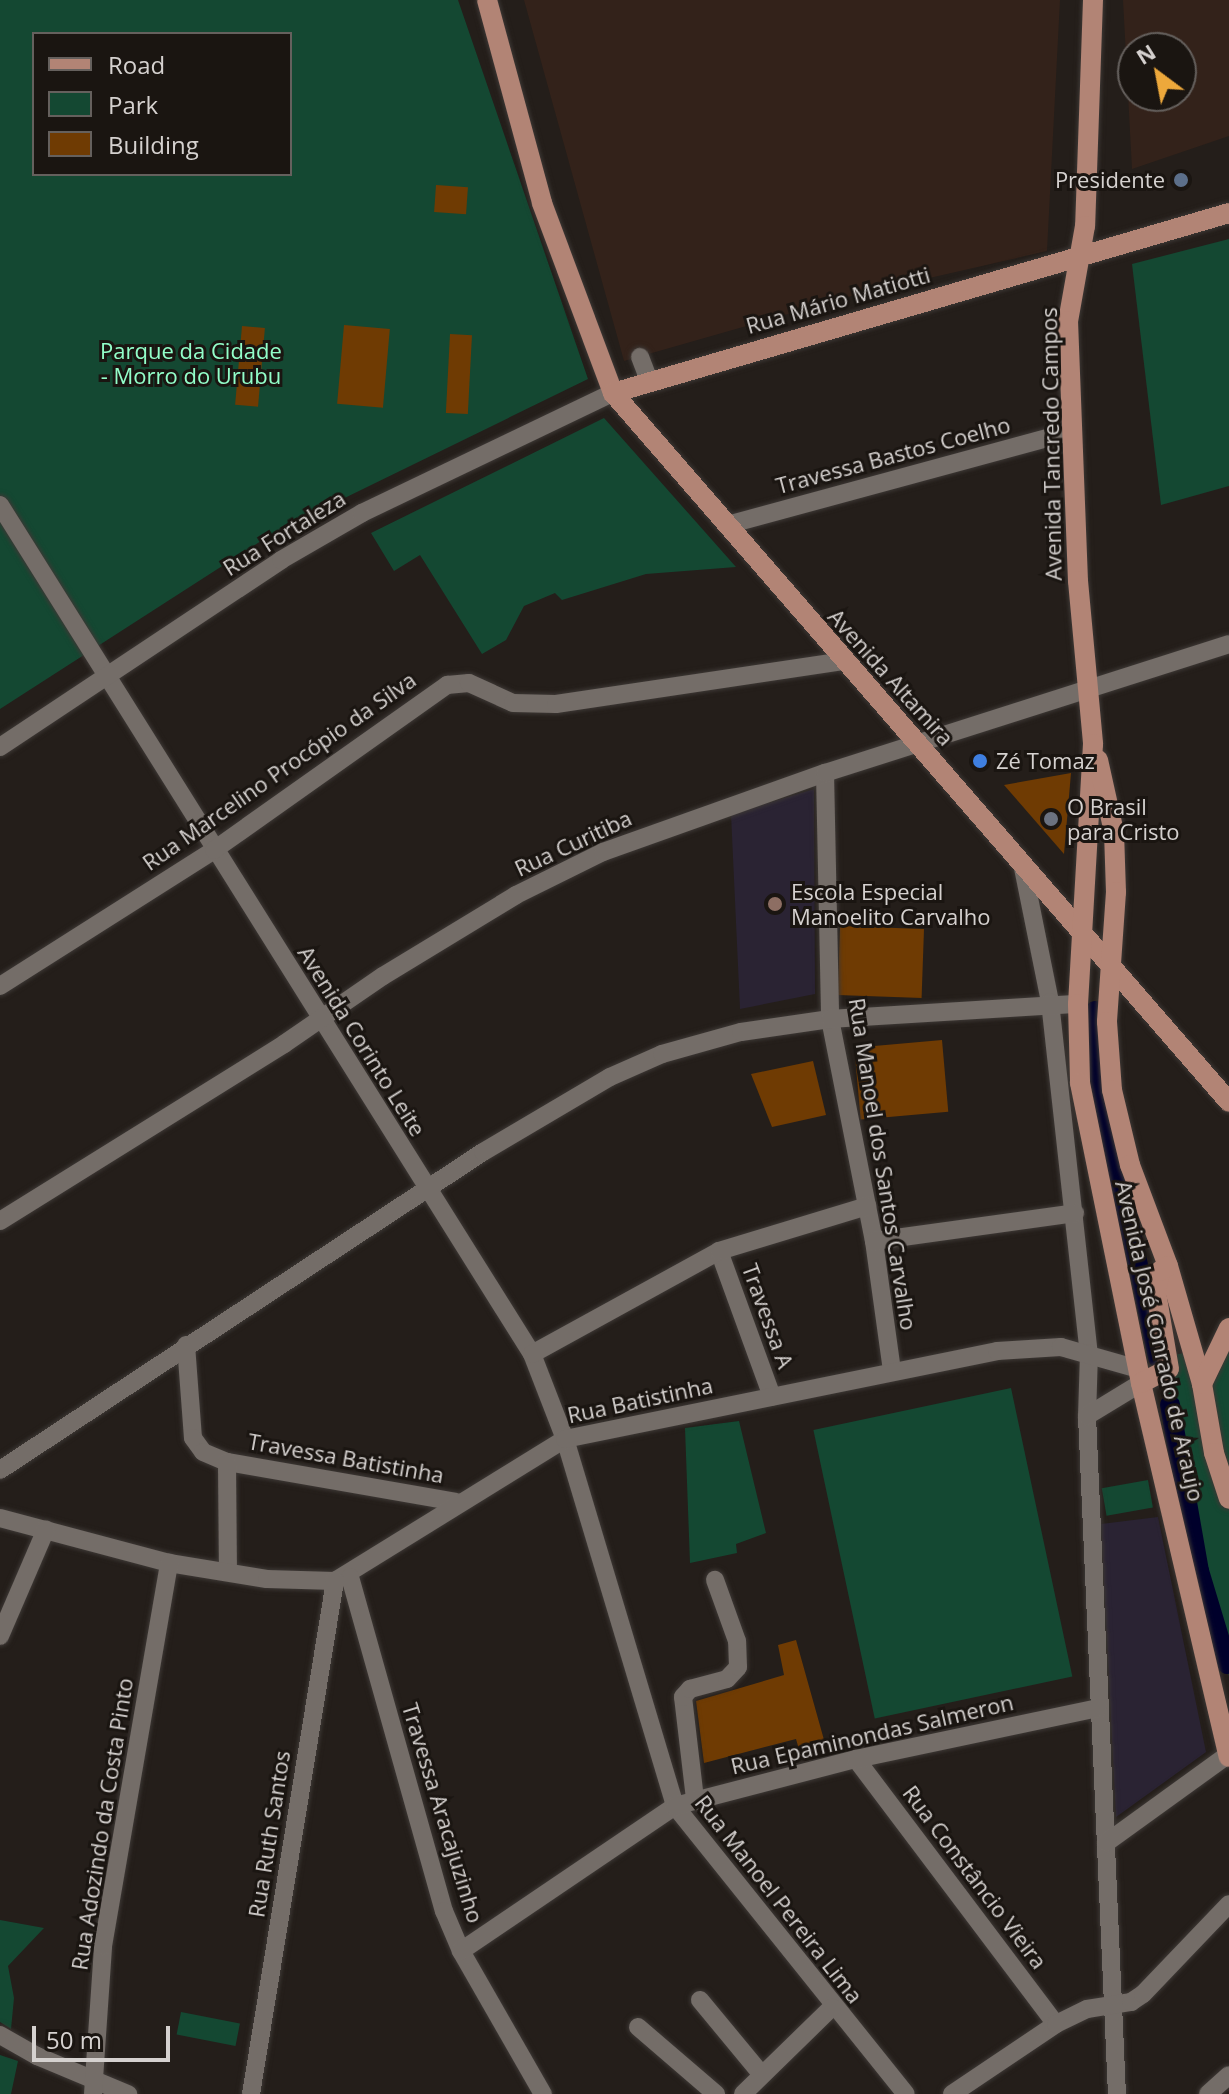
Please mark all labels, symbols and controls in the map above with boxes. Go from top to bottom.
legend [32,32,292,176]
north arrow [1117,32,1197,112]
text: N [1130,36,1161,71]
text: Road [108,48,165,81]
text: Park [108,88,158,121]
text: Building [108,128,199,161]
place label: Presidente [1055,167,1165,193]
marker: Presidente [1172,171,1190,189]
street label: Rua Mário Matiotti [743,261,933,339]
street label: Avenida Tancredo Campos [1035,307,1067,581]
park label: Parque da Cidade - Morro do Urubu [100,337,282,388]
street label: Travessa Bastos Coelho [773,411,1013,499]
street label: Rua Fortaleza [218,485,350,581]
street label: Avenida Altamira [823,603,959,751]
street label: Rua Marcelino Procópio da Silva [137,666,421,876]
place label: Zé Tomaz [996,748,1095,774]
marker: Zé Tomaz [971,752,989,770]
place label: O Brasil para Cristo [1067,793,1180,844]
street label: Rua Curitiba [510,804,636,882]
marker: O Brasil para Cristo [1042,810,1060,828]
place label: Escola Especial Manoelito Carvalho [791,878,991,930]
marker: Escola Especial Manoelito Carvalho [766,895,784,913]
street label: Avenida Corinto Leite [293,941,431,1141]
street label: Rua Manoel dos Santos Carvalho [844,996,922,1332]
street label: Avenida José Conrado de Araujo [1110,1178,1210,1504]
street label: Travessa A [737,1260,799,1372]
street label: Rua Batistinha [565,1372,715,1428]
street label: Travessa Batistinha [246,1428,446,1488]
street label: Rua Adozindo da Costa Pinto [66,1676,138,1972]
street label: Rua Epaminondas Salmeron [728,1689,1016,1779]
street label: Travessa Aracajuzinho [397,1700,489,1926]
street label: Rua Ruth Santos [243,1749,295,1919]
street label: Rua Constâncio Vieira [898,1780,1052,1974]
street label: Rua Manoel Pereira Lima [690,1790,868,2008]
scale bar [36,2010,174,2060]
text: 50 m [46,2023,102,2056]

